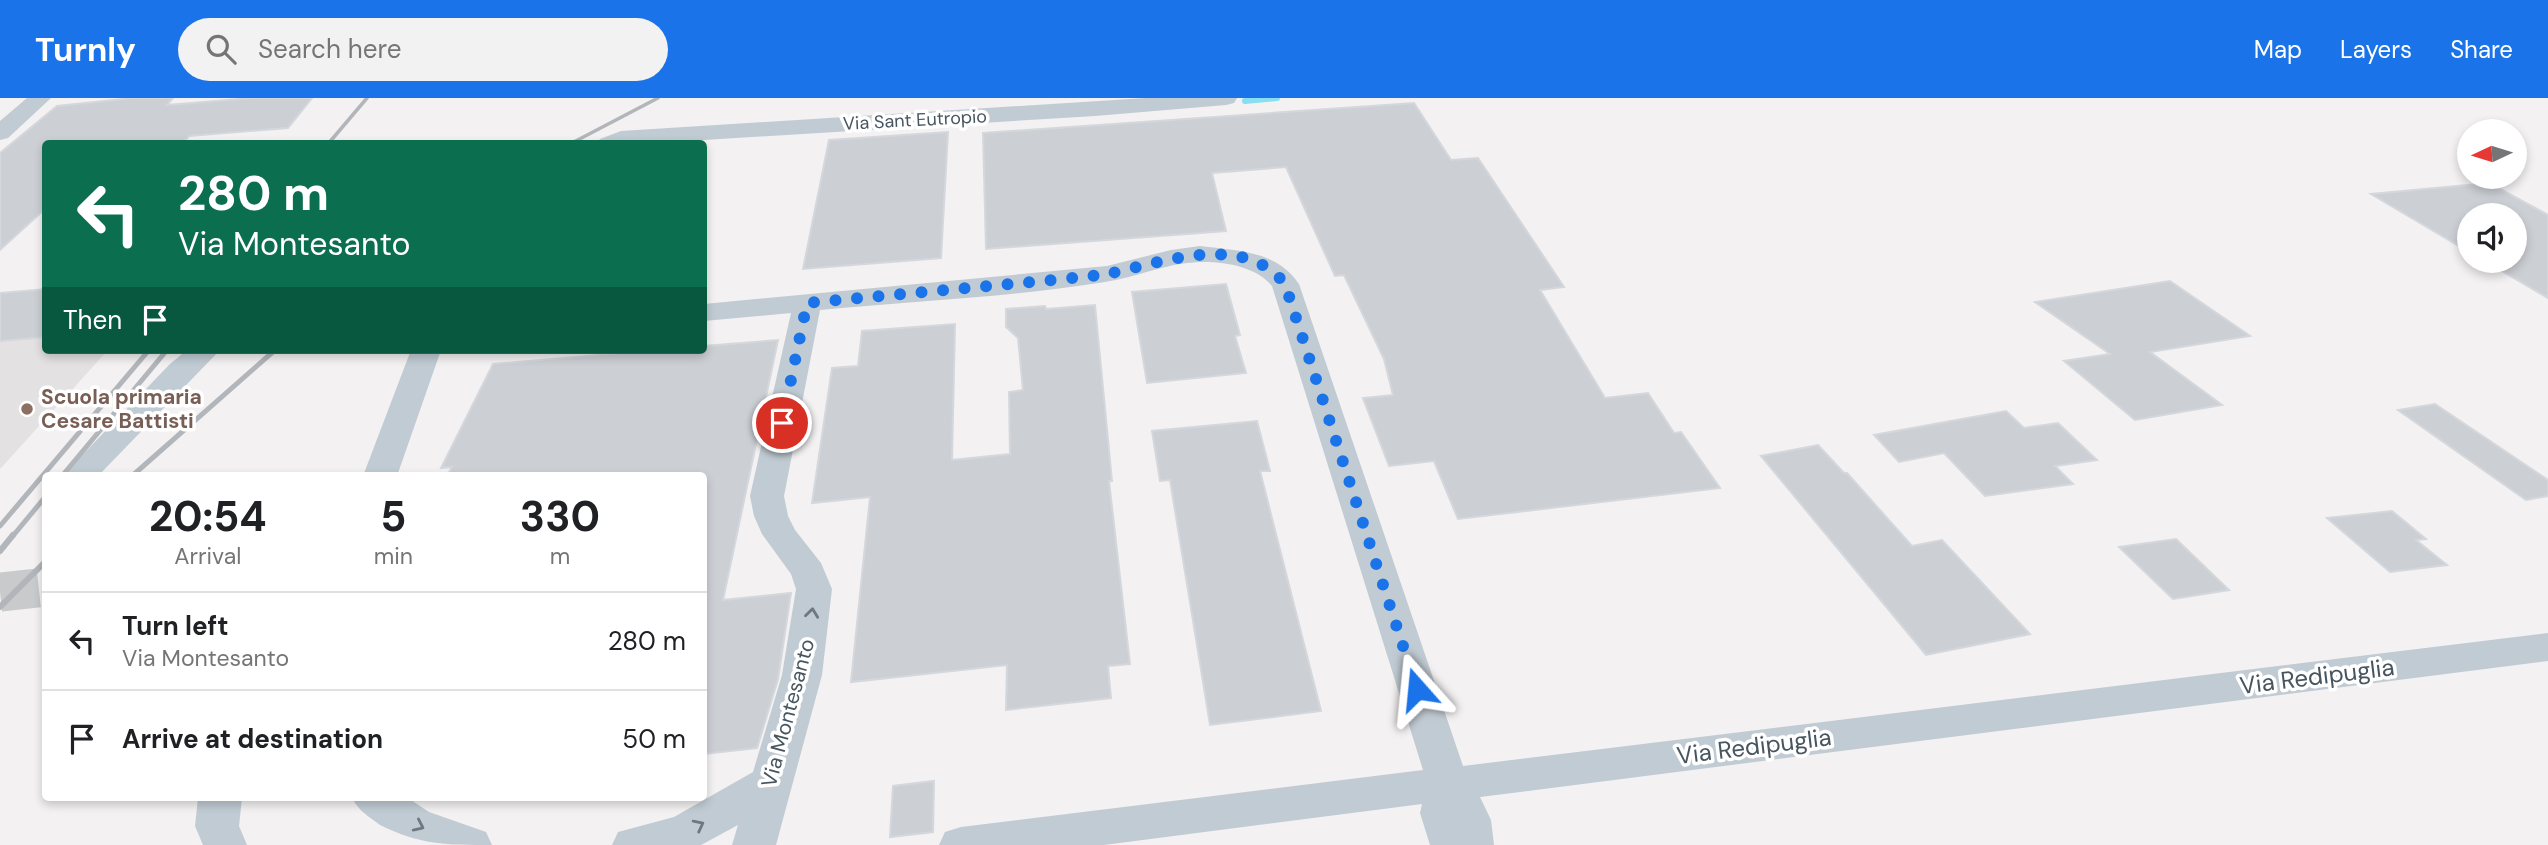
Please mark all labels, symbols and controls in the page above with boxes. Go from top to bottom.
search box [178,18,668,81]
text: Turnly [35,28,136,71]
icon: search [202,30,240,68]
text: Search here [258,32,401,66]
text: Map [2254,34,2302,65]
text: Layers [2340,34,2412,65]
text: Share [2450,34,2513,65]
street label: Via Sant Eutropio [842,104,988,136]
north arrow [2457,119,2527,189]
map controls [2457,119,2527,273]
text: 280 m [178,161,329,225]
icon: left [63,168,154,259]
button: sound [2457,203,2527,273]
text: Via Montesanto [178,223,410,265]
icon: arrive [136,301,174,339]
text: Then [63,303,122,337]
place label: Scuola primaria Cesare Battisti [41,383,202,435]
pin [752,393,812,453]
marker: Scuola primaria Cesare Battisti [19,401,35,417]
icon: arrive [763,404,801,442]
text: 20:54 [149,489,267,544]
text: 5 [380,489,406,544]
text: 330 [520,489,600,544]
text: Arrival [174,541,241,571]
text: min [374,541,413,571]
text: m [550,541,570,571]
one-way arrow [805,607,820,619]
text: Turn left [122,609,229,643]
icon: left [63,622,101,660]
text: 280 m [608,624,686,658]
street label: Via Montesanto [755,636,821,790]
text: Via Montesanto [122,643,289,673]
street label: Via Redipuglia [2238,651,2396,701]
position arrow [1380,652,1454,726]
icon: arrive [63,720,101,758]
street label: Via Redipuglia [1675,721,1833,771]
text: Arrive at destination [122,722,383,756]
text: 50 m [622,722,686,756]
one-way arrow [412,818,424,832]
one-way arrow [691,819,704,833]

